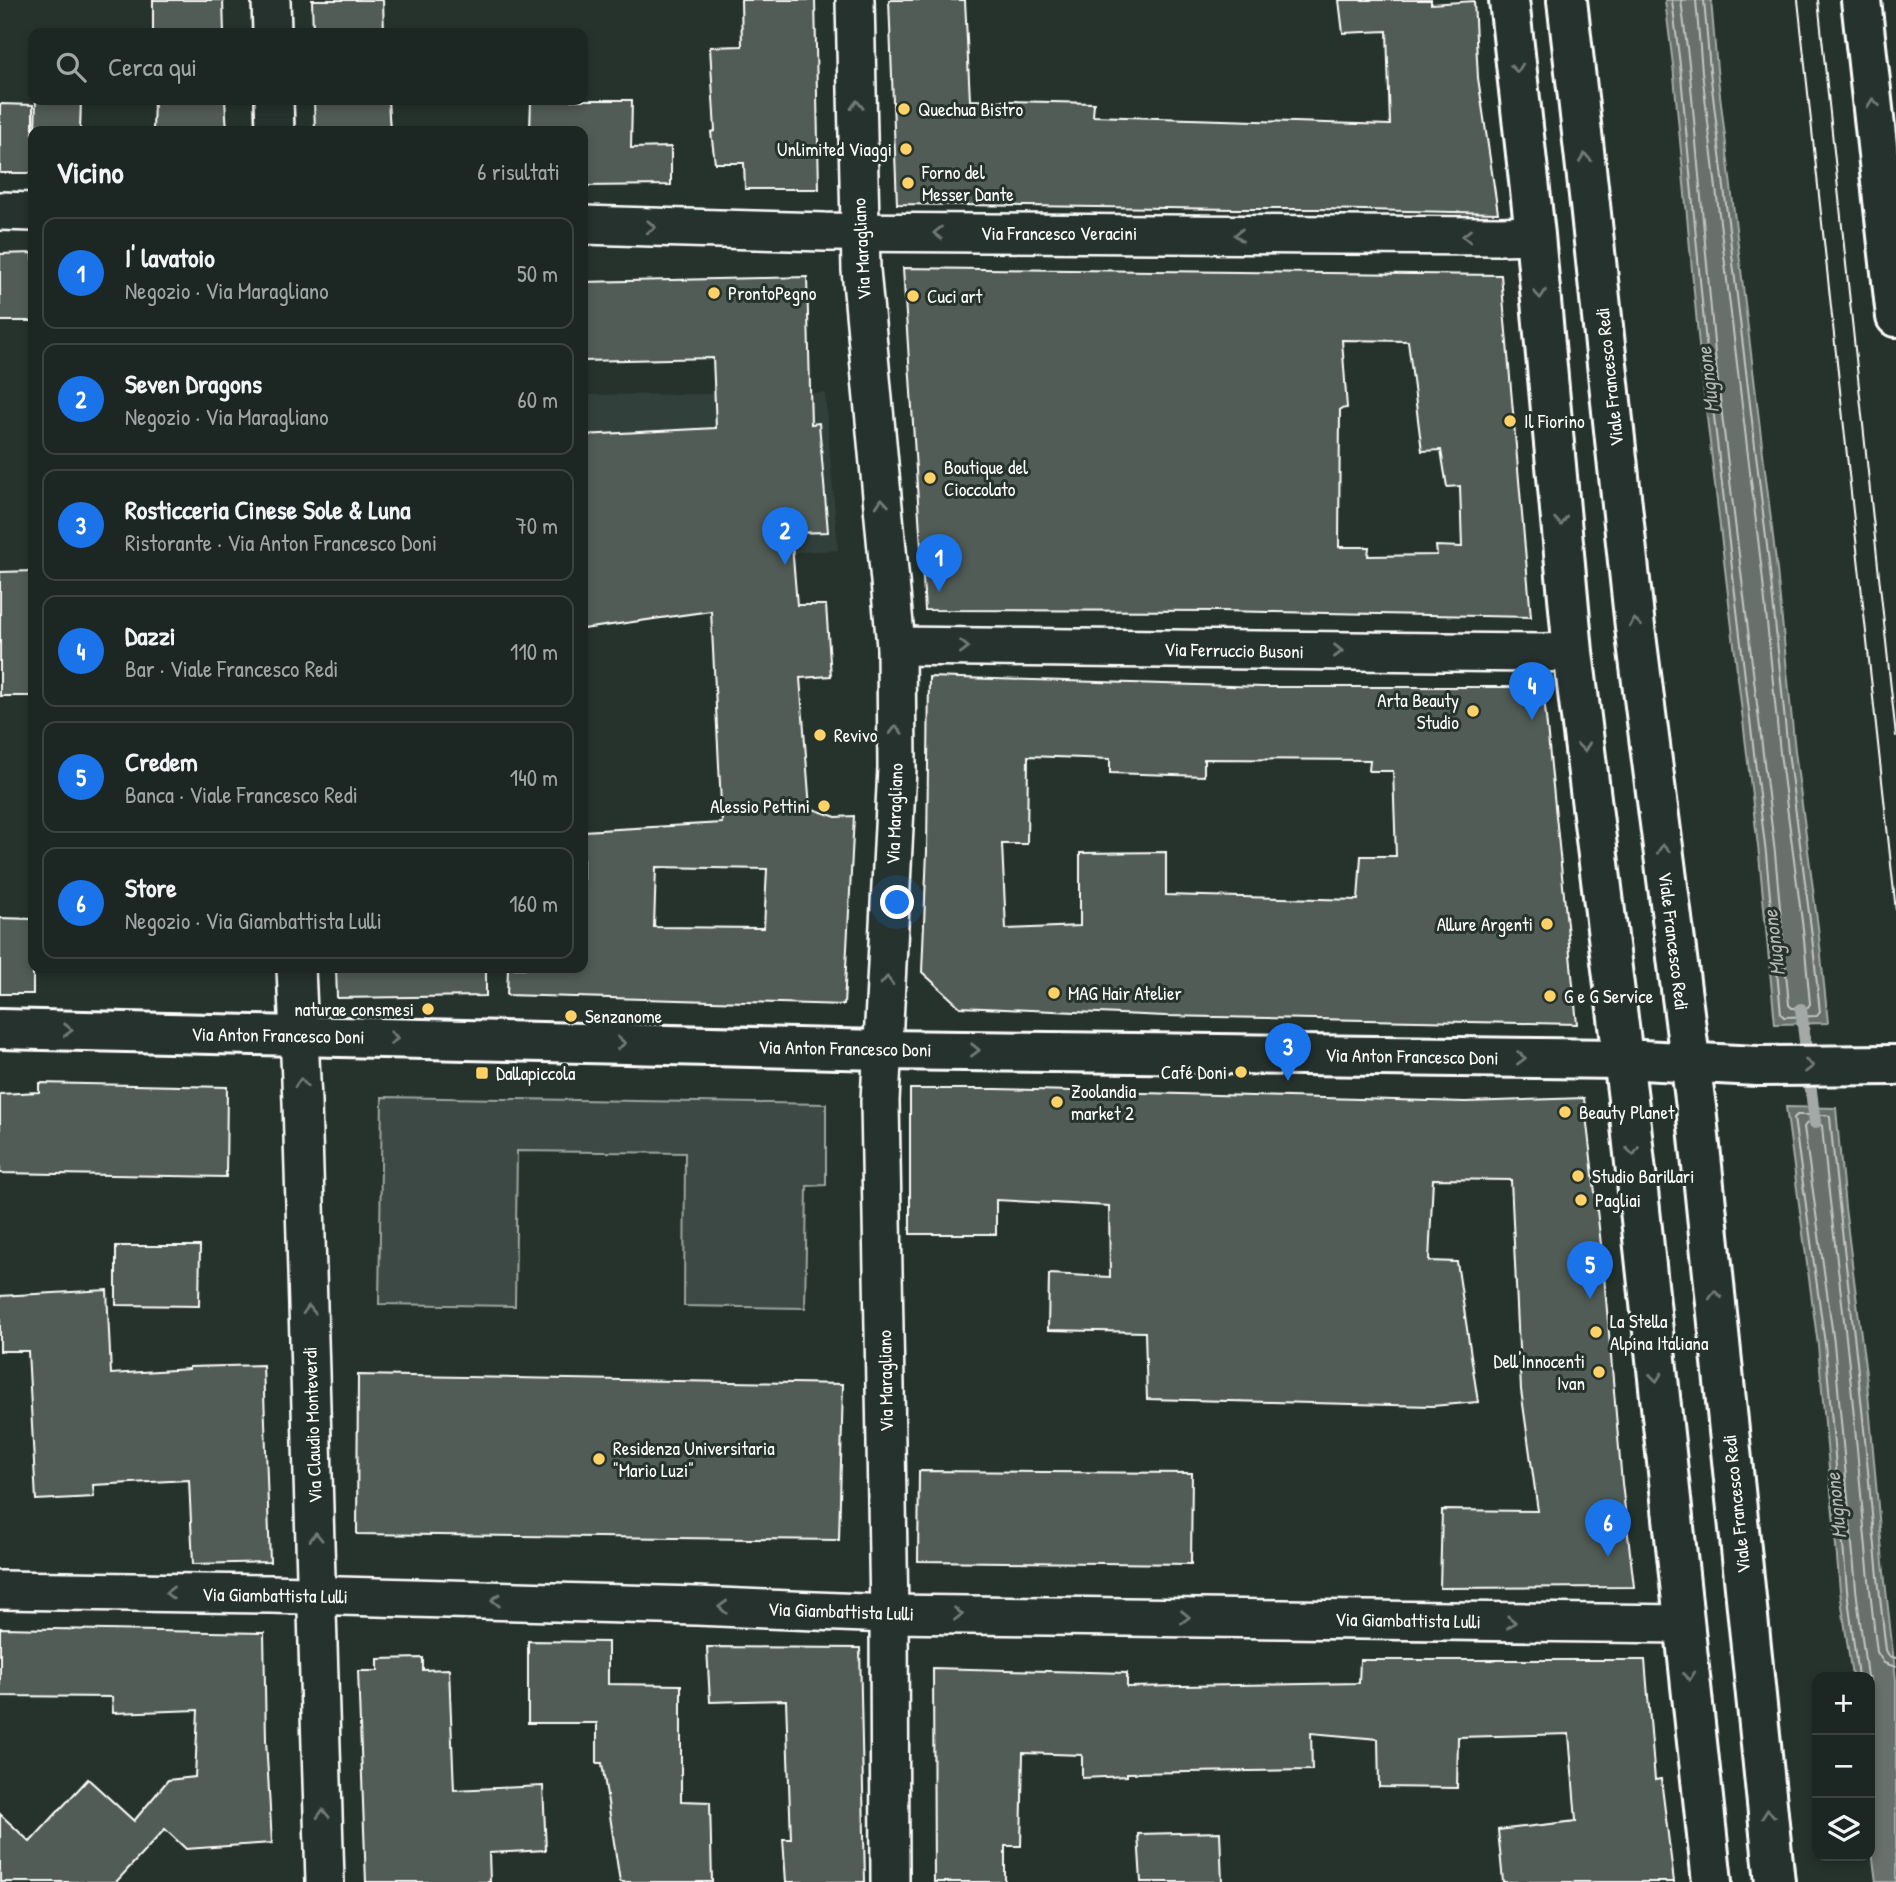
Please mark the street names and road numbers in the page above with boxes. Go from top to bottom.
street label: Via Maragliano [845,197,877,300]
street label: Via Francesco Veracini [981,220,1137,246]
street label: Viale Francesco Redi [1589,306,1629,448]
street label: Via Ferruccio Busoni [1164,636,1304,664]
street label: Via Maragliano [879,762,909,865]
street label: Viale Francesco Redi [1653,870,1695,1012]
street label: Via Anton Francesco Doni [191,1020,365,1050]
street label: Via Anton Francesco Doni [758,1033,932,1063]
street label: Via Anton Francesco Doni [1325,1041,1499,1071]
street label: Via Maragliano [871,1330,899,1432]
street label: Via Claudio Monteverdi [296,1346,328,1504]
street label: Viale Francesco Redi [1716,1433,1756,1575]
street label: Via Giambattista Lulli [202,1581,348,1609]
street label: Via Giambattista Lulli [768,1595,914,1627]
street label: Via Giambattista Lulli [1335,1606,1481,1634]

